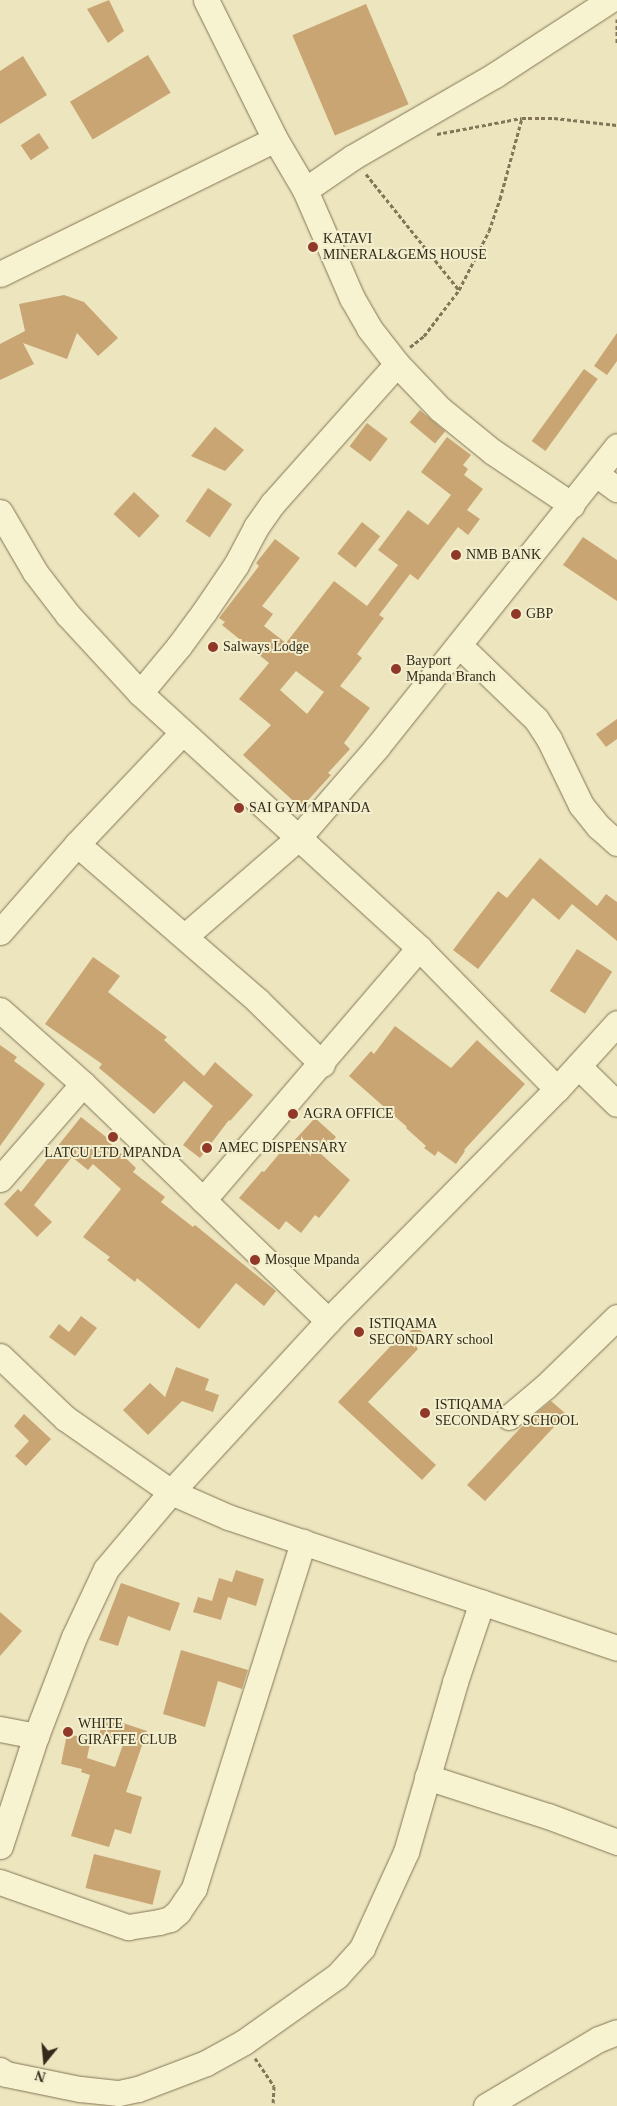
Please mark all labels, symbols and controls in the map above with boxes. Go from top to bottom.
place label: KATAVI MINERAL&GEMS HOUSE [323,231,487,264]
marker: KATAVI MINERAL&GEMS HOUSE [307,241,319,253]
place label: NMB BANK [466,547,541,563]
marker: NMB BANK [450,549,462,561]
place label: GBP [526,606,553,622]
marker: GBP [510,608,522,620]
place label: Salways Lodge [223,639,309,655]
marker: Salways Lodge [207,641,219,653]
place label: Bayport Mpanda Branch [406,653,496,686]
marker: Bayport Mpanda Branch [390,663,402,675]
place label: SAI GYM MPANDA [249,800,371,816]
marker: SAI GYM MPANDA [233,802,245,814]
place label: AGRA OFFICE [303,1106,394,1122]
marker: AGRA OFFICE [287,1108,299,1120]
marker: LATCU LTD MPANDA [107,1131,119,1143]
place label: AMEC DISPENSARY [218,1140,348,1156]
marker: AMEC DISPENSARY [200,1141,214,1155]
place label: LATCU LTD MPANDA [44,1145,182,1161]
place label: Mosque Mpanda [265,1252,359,1268]
marker: Mosque Mpanda [249,1254,261,1266]
place label: ISTIQAMA SECONDARY school [369,1316,494,1348]
marker: ISTIQAMA SECONDARY school [353,1326,365,1338]
place label: ISTIQAMA SECONDARY SCHOOL [435,1397,579,1430]
marker: ISTIQAMA SECONDARY SCHOOL [419,1407,431,1419]
place label: WHITE GIRAFFE CLUB [78,1716,177,1748]
marker: WHITE GIRAFFE CLUB [62,1726,74,1738]
north arrow [20,2036,70,2086]
text: N [33,2067,48,2084]

